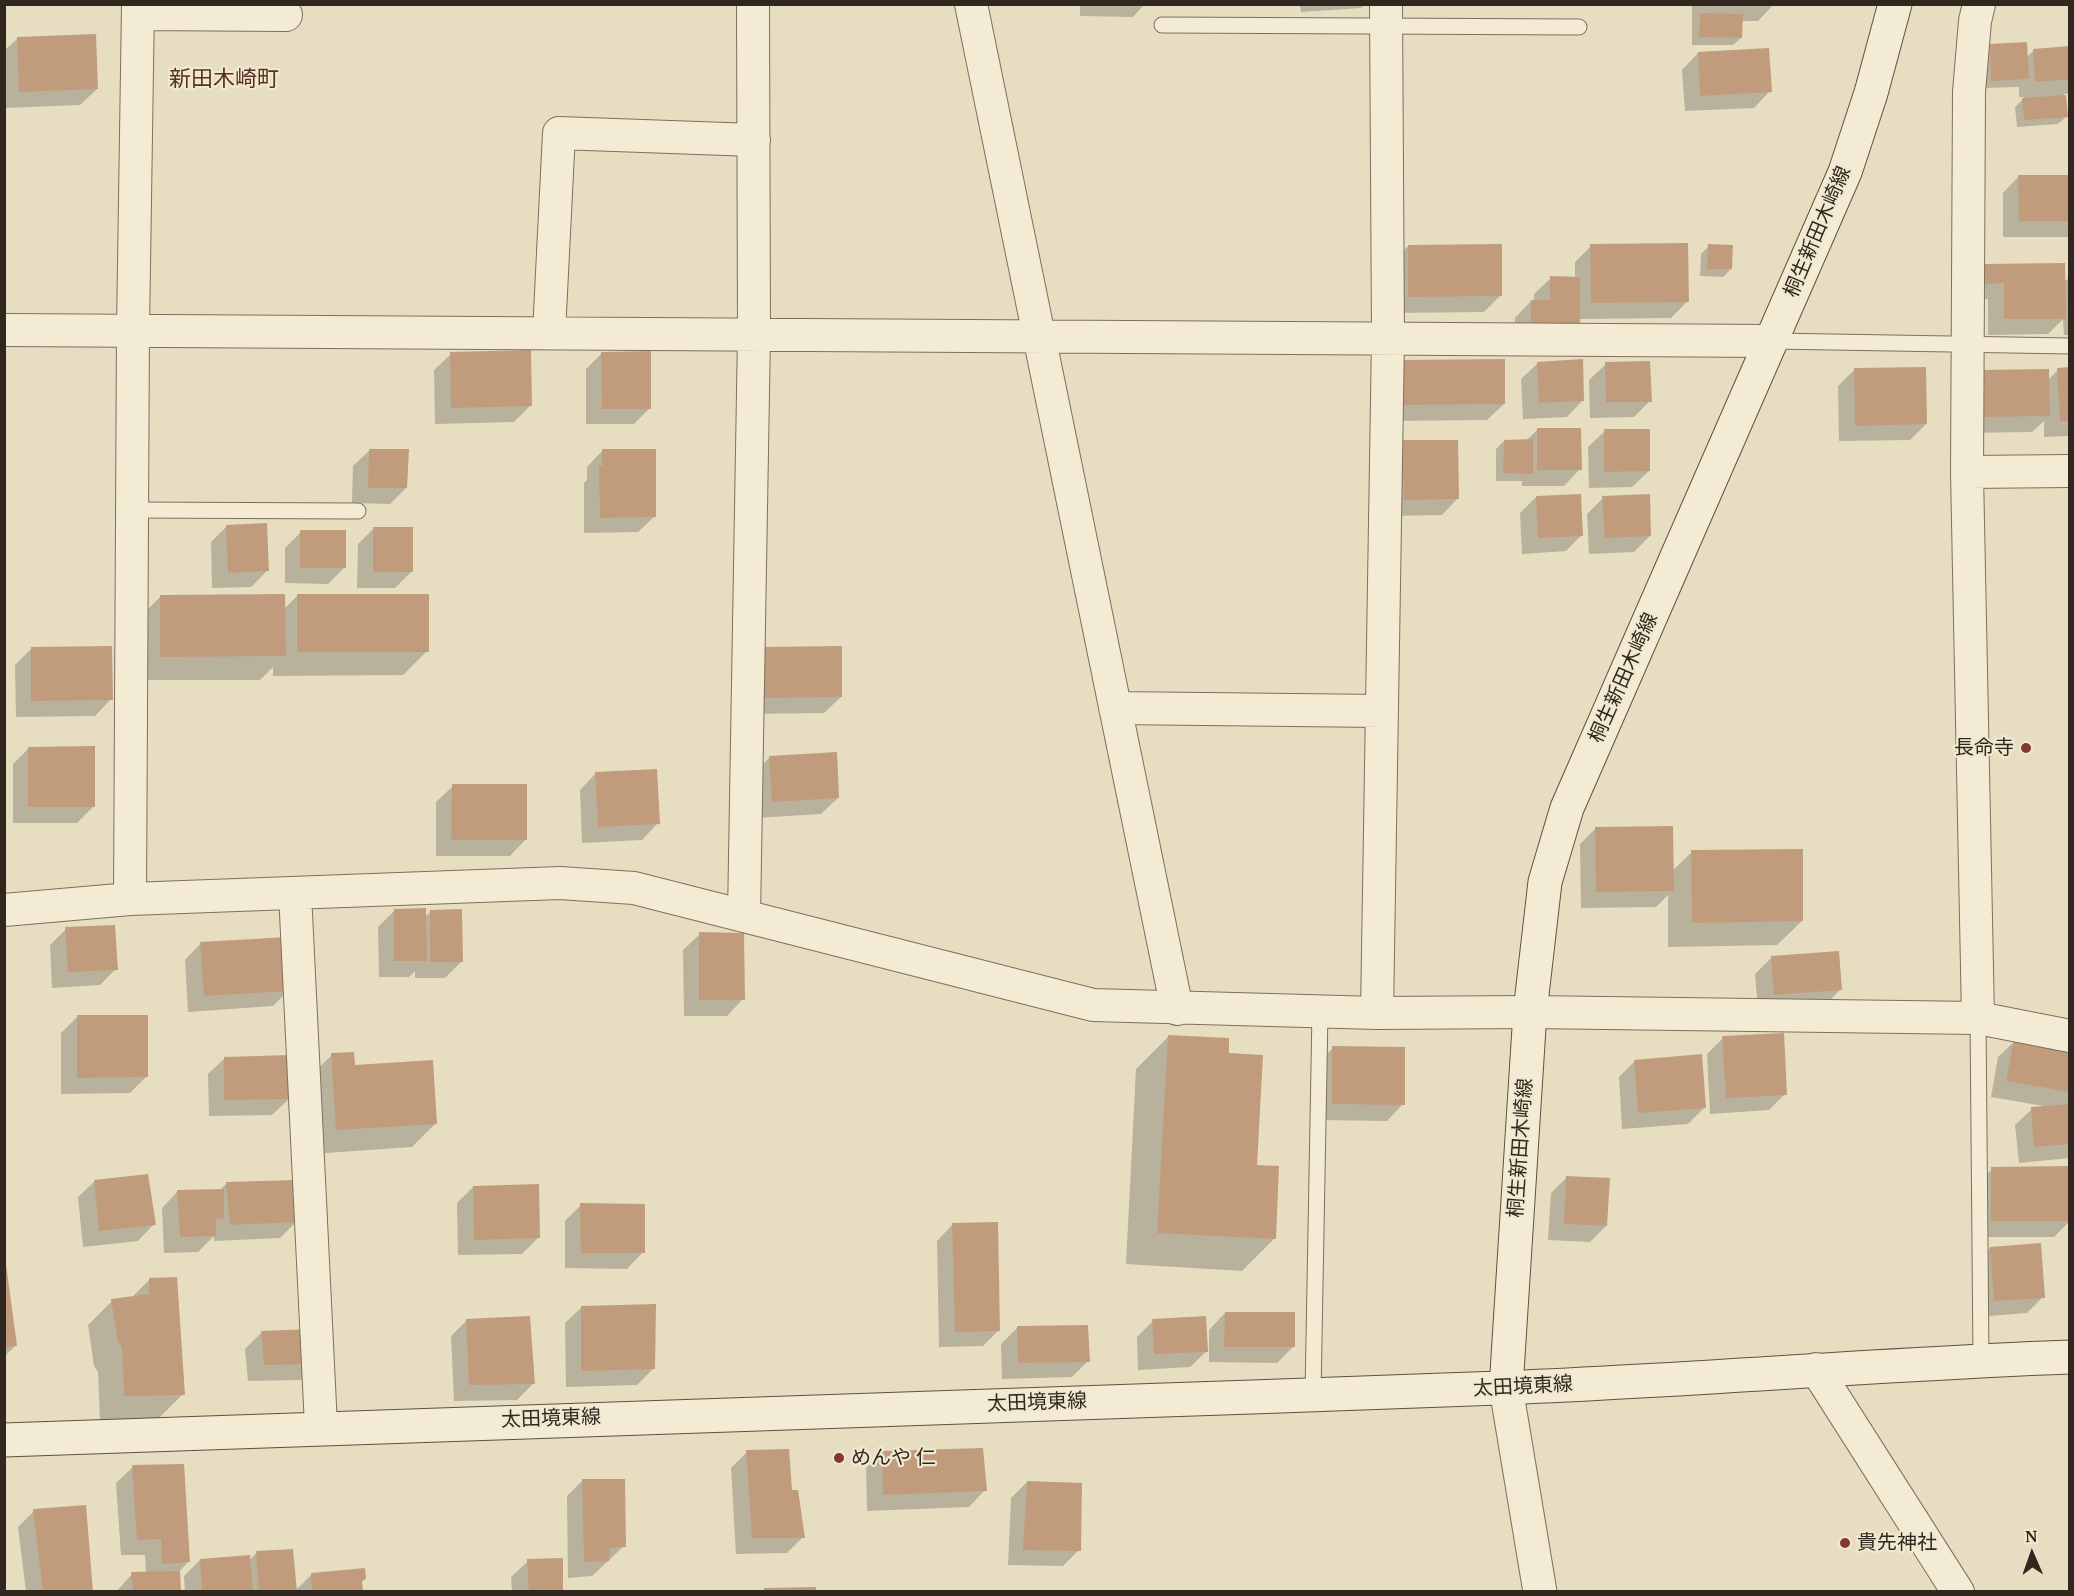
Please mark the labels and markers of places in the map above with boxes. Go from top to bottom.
place label: 長命寺 [1954,736,2014,760]
marker: 長命寺 [2019,741,2033,755]
place label: めんや 仁 [851,1446,936,1470]
marker: めんや 仁 [832,1451,846,1465]
place label: 貴先神社 [1857,1531,1937,1555]
marker: 貴先神社 [1838,1536,1852,1550]

